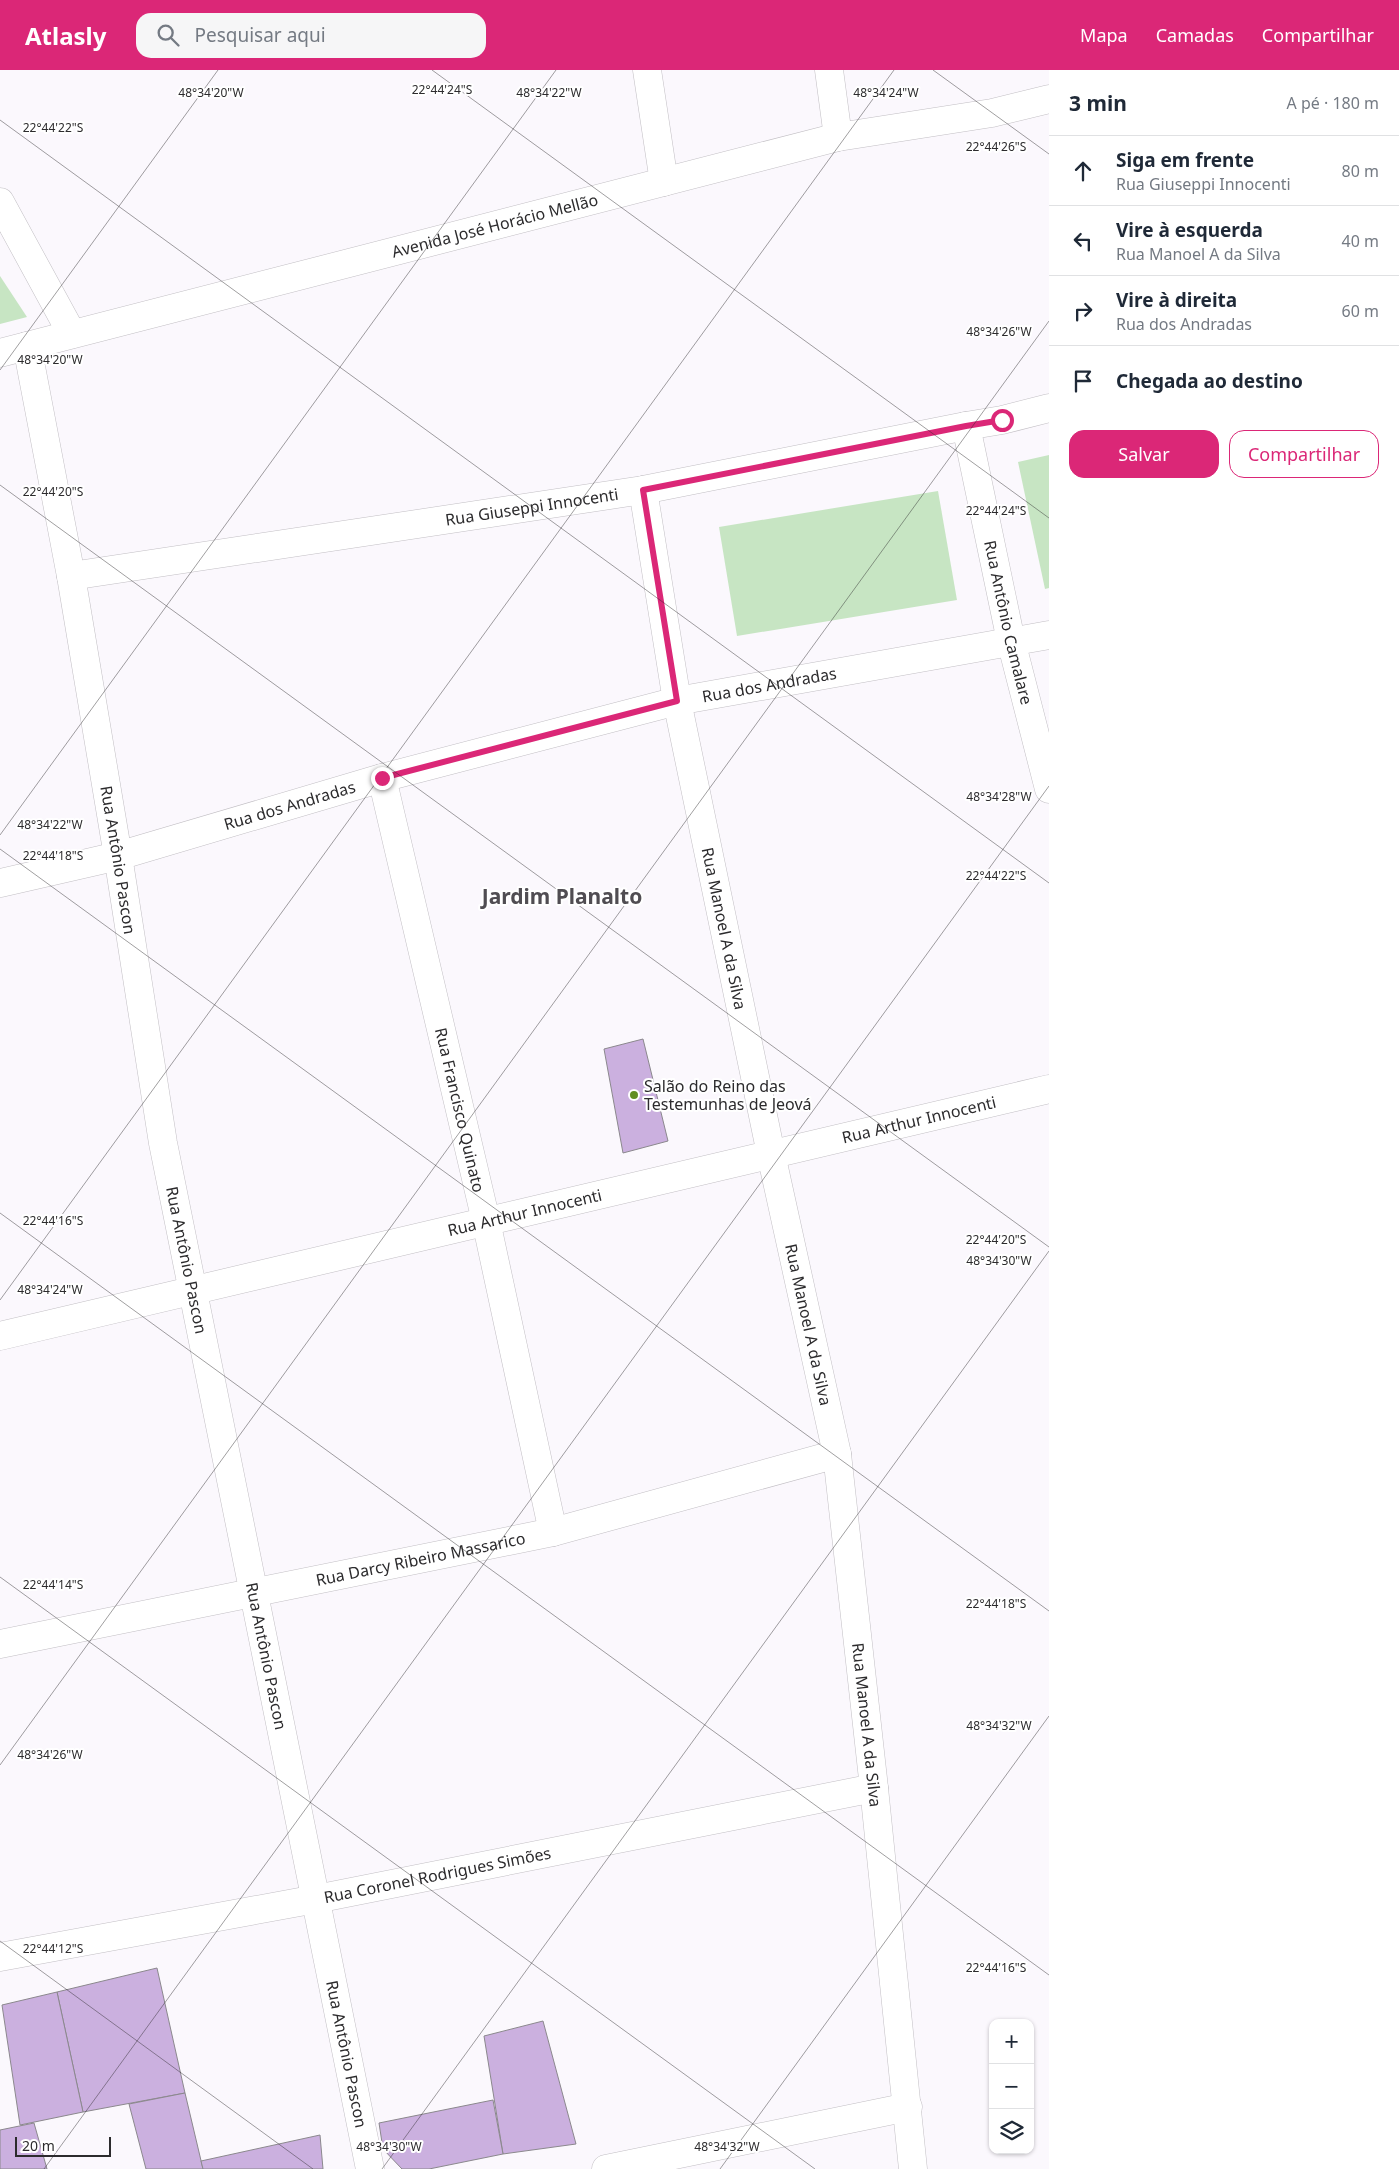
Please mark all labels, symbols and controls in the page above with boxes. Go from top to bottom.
search box [136,13,486,58]
text: Atlasly [25,19,106,52]
icon: search [154,21,182,49]
text: Pesquisar aqui [194,22,326,48]
text: Mapa [1080,23,1128,47]
text: Camadas [1156,23,1234,47]
text: Compartilhar [1262,23,1374,47]
text: 22°44'24"S [412,81,473,98]
text: 48°34'20"W [178,84,244,101]
text: 48°34'22"W [516,84,582,101]
text: 48°34'24"W [853,84,919,101]
text: 3 min [1069,89,1127,117]
text: A pé · 180 m [1287,92,1379,114]
text: 22°44'22"S [23,119,84,136]
text: 22°44'26"S [966,138,1027,155]
text: Siga em frente [1116,147,1254,173]
icon: ahead [1069,157,1097,185]
text: 80 m [1342,160,1379,182]
text: Rua Giuseppi Innocenti [1116,173,1291,195]
street label: Avenida José Horácio Mellão [389,188,600,263]
text: Vire à esquerda [1116,217,1263,243]
icon: left [1069,227,1097,255]
text: 40 m [1342,230,1379,252]
text: Rua Manoel A da Silva [1116,243,1281,265]
text: Vire à direita [1116,287,1237,313]
icon: right [1069,297,1097,325]
text: 60 m [1342,300,1379,322]
text: Rua dos Andradas [1116,313,1252,335]
text: 48°34'26"W [966,323,1032,340]
text: 48°34'20"W [17,351,83,368]
icon: arrive [1069,367,1097,395]
text: Chegada ao destino [1116,368,1303,394]
route start [991,409,1014,432]
button: Salvar [1069,430,1219,478]
button: Compartilhar [1229,430,1379,478]
text: 22°44'20"S [23,483,84,500]
street label: Rua Giuseppi Innocenti [444,483,620,531]
text: 22°44'24"S [966,502,1027,519]
street label: Rua Antônio Camalare [979,538,1038,707]
street label: Rua dos Andradas [700,662,838,707]
route end [371,767,394,790]
street label: Rua dos Andradas [221,775,358,835]
street label: Rua Antônio Pascon [95,784,141,936]
text: 48°34'28"W [966,788,1032,805]
text: 48°34'22"W [17,816,83,833]
street label: Rua Manoel A da Silva [697,845,752,1011]
text: 22°44'18"S [23,847,84,864]
text: 22°44'22"S [966,867,1027,884]
district label: Jardim Planalto [480,882,642,910]
street label: Rua Francisco Quinato [430,1025,490,1194]
place label: Salão do Reino das Testemunhas de Jeová [644,1075,812,1115]
marker: Salão do Reino das Testemunhas de Jeová [628,1089,640,1101]
street label: Rua Arthur Innocenti [840,1091,998,1148]
street label: Rua Antônio Pascon [161,1184,212,1336]
street label: Rua Arthur Innocenti [445,1184,604,1241]
text: 22°44'16"S [23,1212,84,1229]
text: 22°44'20"S [966,1231,1027,1248]
street label: Rua Manoel A da Silva [780,1242,837,1408]
text: 48°34'30"W [966,1252,1032,1269]
text: 48°34'24"W [17,1281,83,1298]
street label: Rua Darcy Ribeiro Massarico [314,1527,527,1591]
text: 22°44'14"S [23,1576,84,1593]
street label: Rua Antônio Pascon [241,1580,292,1732]
text: 22°44'18"S [966,1595,1027,1612]
street label: Rua Manoel A da Silva [847,1642,887,1808]
text: 48°34'32"W [966,1717,1032,1734]
text: 48°34'26"W [17,1746,83,1763]
street label: Rua Coronel Rodrigues Simões [322,1842,553,1908]
text: 22°44'12"S [23,1940,84,1957]
text: 22°44'16"S [966,1959,1027,1976]
street label: Rua Antônio Pascon [321,1978,372,2130]
map controls [989,2019,1034,2154]
button: + [989,2019,1034,2064]
button: − [989,2064,1034,2109]
button: layers [989,2109,1034,2154]
scale bar [15,2134,111,2157]
text: 20 m [22,2136,55,2155]
text: 48°34'30"W [356,2138,422,2155]
text: 48°34'32"W [694,2138,760,2155]

